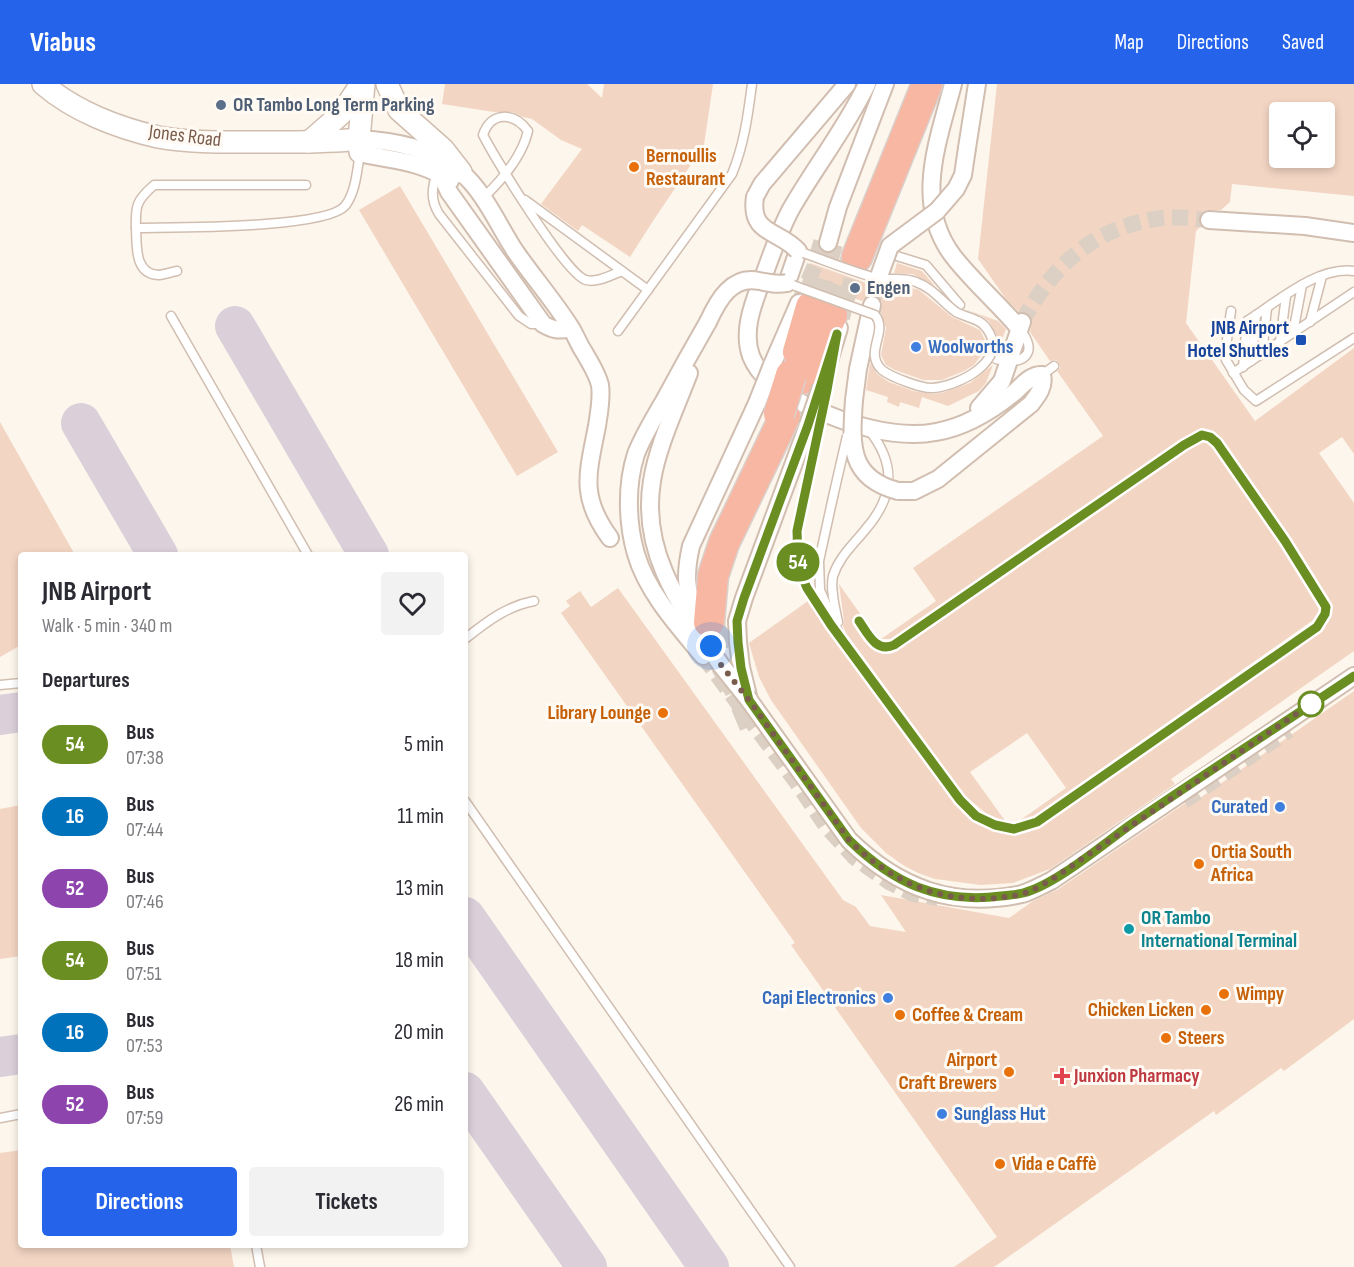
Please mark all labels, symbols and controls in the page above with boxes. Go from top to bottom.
text: Viabus [30,26,96,59]
text: Map [1114,30,1144,55]
text: Directions [1177,30,1249,55]
text: Saved [1282,30,1324,55]
place label: OR Tambo Long Term Parking [233,93,435,117]
marker: OR Tambo Long Term Parking [214,98,228,112]
map controls [1269,102,1335,168]
button: locate [1269,102,1335,168]
street label: Jones Road [146,120,223,152]
place label: Bernoullis Restaurant [646,144,725,191]
marker: Bernoullis Restaurant [627,160,641,174]
place label: Engen [867,276,910,300]
marker: Engen [848,281,862,295]
place label: JNB Airport Hotel Shuttles [1187,316,1289,363]
marker: JNB Airport Hotel Shuttles [1294,333,1308,347]
place label: Woolworths [928,335,1014,359]
marker: Woolworths [909,340,923,354]
line badge: 54 [771,542,825,582]
text: 54 [788,550,808,575]
button: heart [381,572,444,635]
text: JNB Airport [42,575,151,608]
text: Walk · 5 min · 340 m [42,614,172,638]
your location [696,631,726,661]
text: Departures [42,667,130,694]
unlabelled marker [1298,691,1324,717]
place label: Library Lounge [548,701,651,725]
marker: Library Lounge [656,706,670,720]
text: Bus [126,719,155,746]
text: 5 min [404,731,444,758]
text: 54 [65,732,85,757]
text: 07:38 [126,746,164,770]
text: Bus [126,791,155,818]
place label: Curated [1211,795,1268,819]
marker: Curated [1273,800,1287,814]
text: 11 min [397,803,444,830]
text: 16 [66,804,84,829]
text: 07:44 [126,818,163,842]
place label: Ortia South Africa [1210,840,1292,887]
marker: Ortia South Africa [1192,857,1206,871]
text: Bus [126,863,155,890]
text: 13 min [396,875,444,902]
text: 52 [66,876,84,901]
text: 07:46 [126,890,164,914]
place label: OR Tambo International Terminal [1141,906,1297,953]
marker: OR Tambo International Terminal [1122,922,1136,936]
text: Bus [126,935,155,962]
text: 18 min [396,947,444,974]
text: 54 [65,948,85,973]
text: 07:51 [126,962,162,986]
place label: Wimpy [1236,982,1285,1006]
place label: Capi Electronics [762,986,876,1010]
marker: Wimpy [1217,987,1231,1001]
marker: Capi Electronics [881,991,895,1005]
place label: Chicken Licken [1088,998,1194,1022]
place label: Coffee & Cream [912,1003,1023,1027]
marker: Chicken Licken [1199,1003,1213,1017]
text: Bus [126,1007,155,1034]
marker: Coffee & Cream [893,1008,907,1022]
text: 20 min [394,1019,444,1046]
text: 16 [66,1020,84,1045]
place label: Steers [1178,1026,1225,1050]
marker: Steers [1159,1031,1173,1045]
text: 07:53 [126,1034,163,1058]
place label: Airport Craft Brewers [898,1048,997,1095]
place label: Junxion Pharmacy [1073,1064,1200,1088]
marker: Airport Craft Brewers [1002,1065,1016,1079]
marker: Junxion Pharmacy [1055,1069,1069,1083]
text: Bus [126,1079,155,1106]
text: 26 min [394,1091,444,1118]
text: 52 [66,1092,84,1117]
place label: Sunglass Hut [954,1102,1046,1126]
text: 07:59 [126,1106,163,1130]
marker: Sunglass Hut [935,1107,949,1121]
place label: Vida e Caffè [1012,1152,1097,1176]
marker: Vida e Caffè [993,1157,1007,1171]
button: Directions [42,1167,237,1236]
button: Tickets [249,1167,444,1236]

